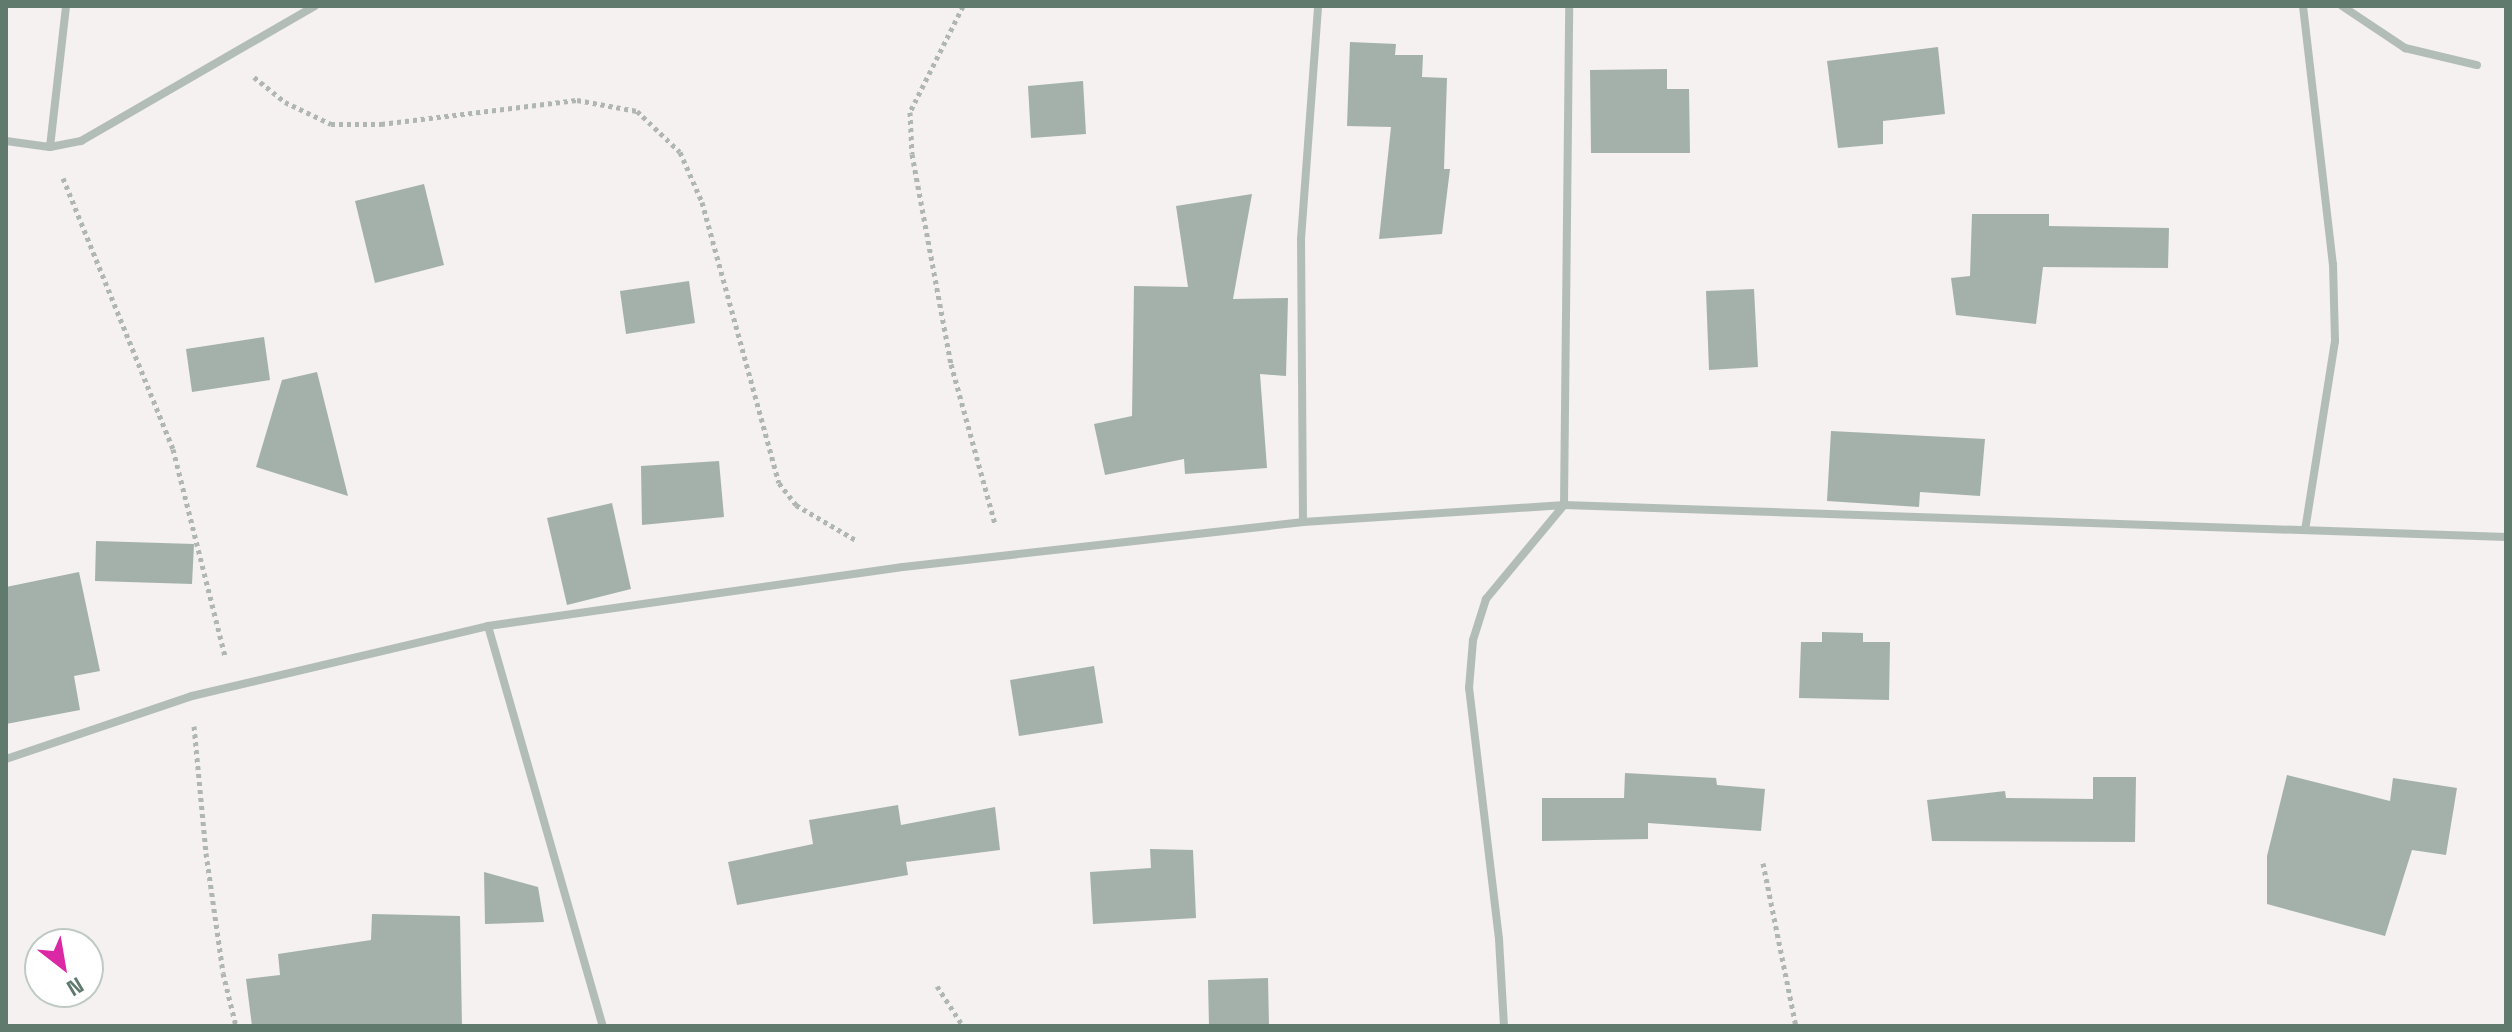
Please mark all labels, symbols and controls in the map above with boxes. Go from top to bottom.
north arrow [24,928,104,1008]
text: N [62,971,89,1003]

